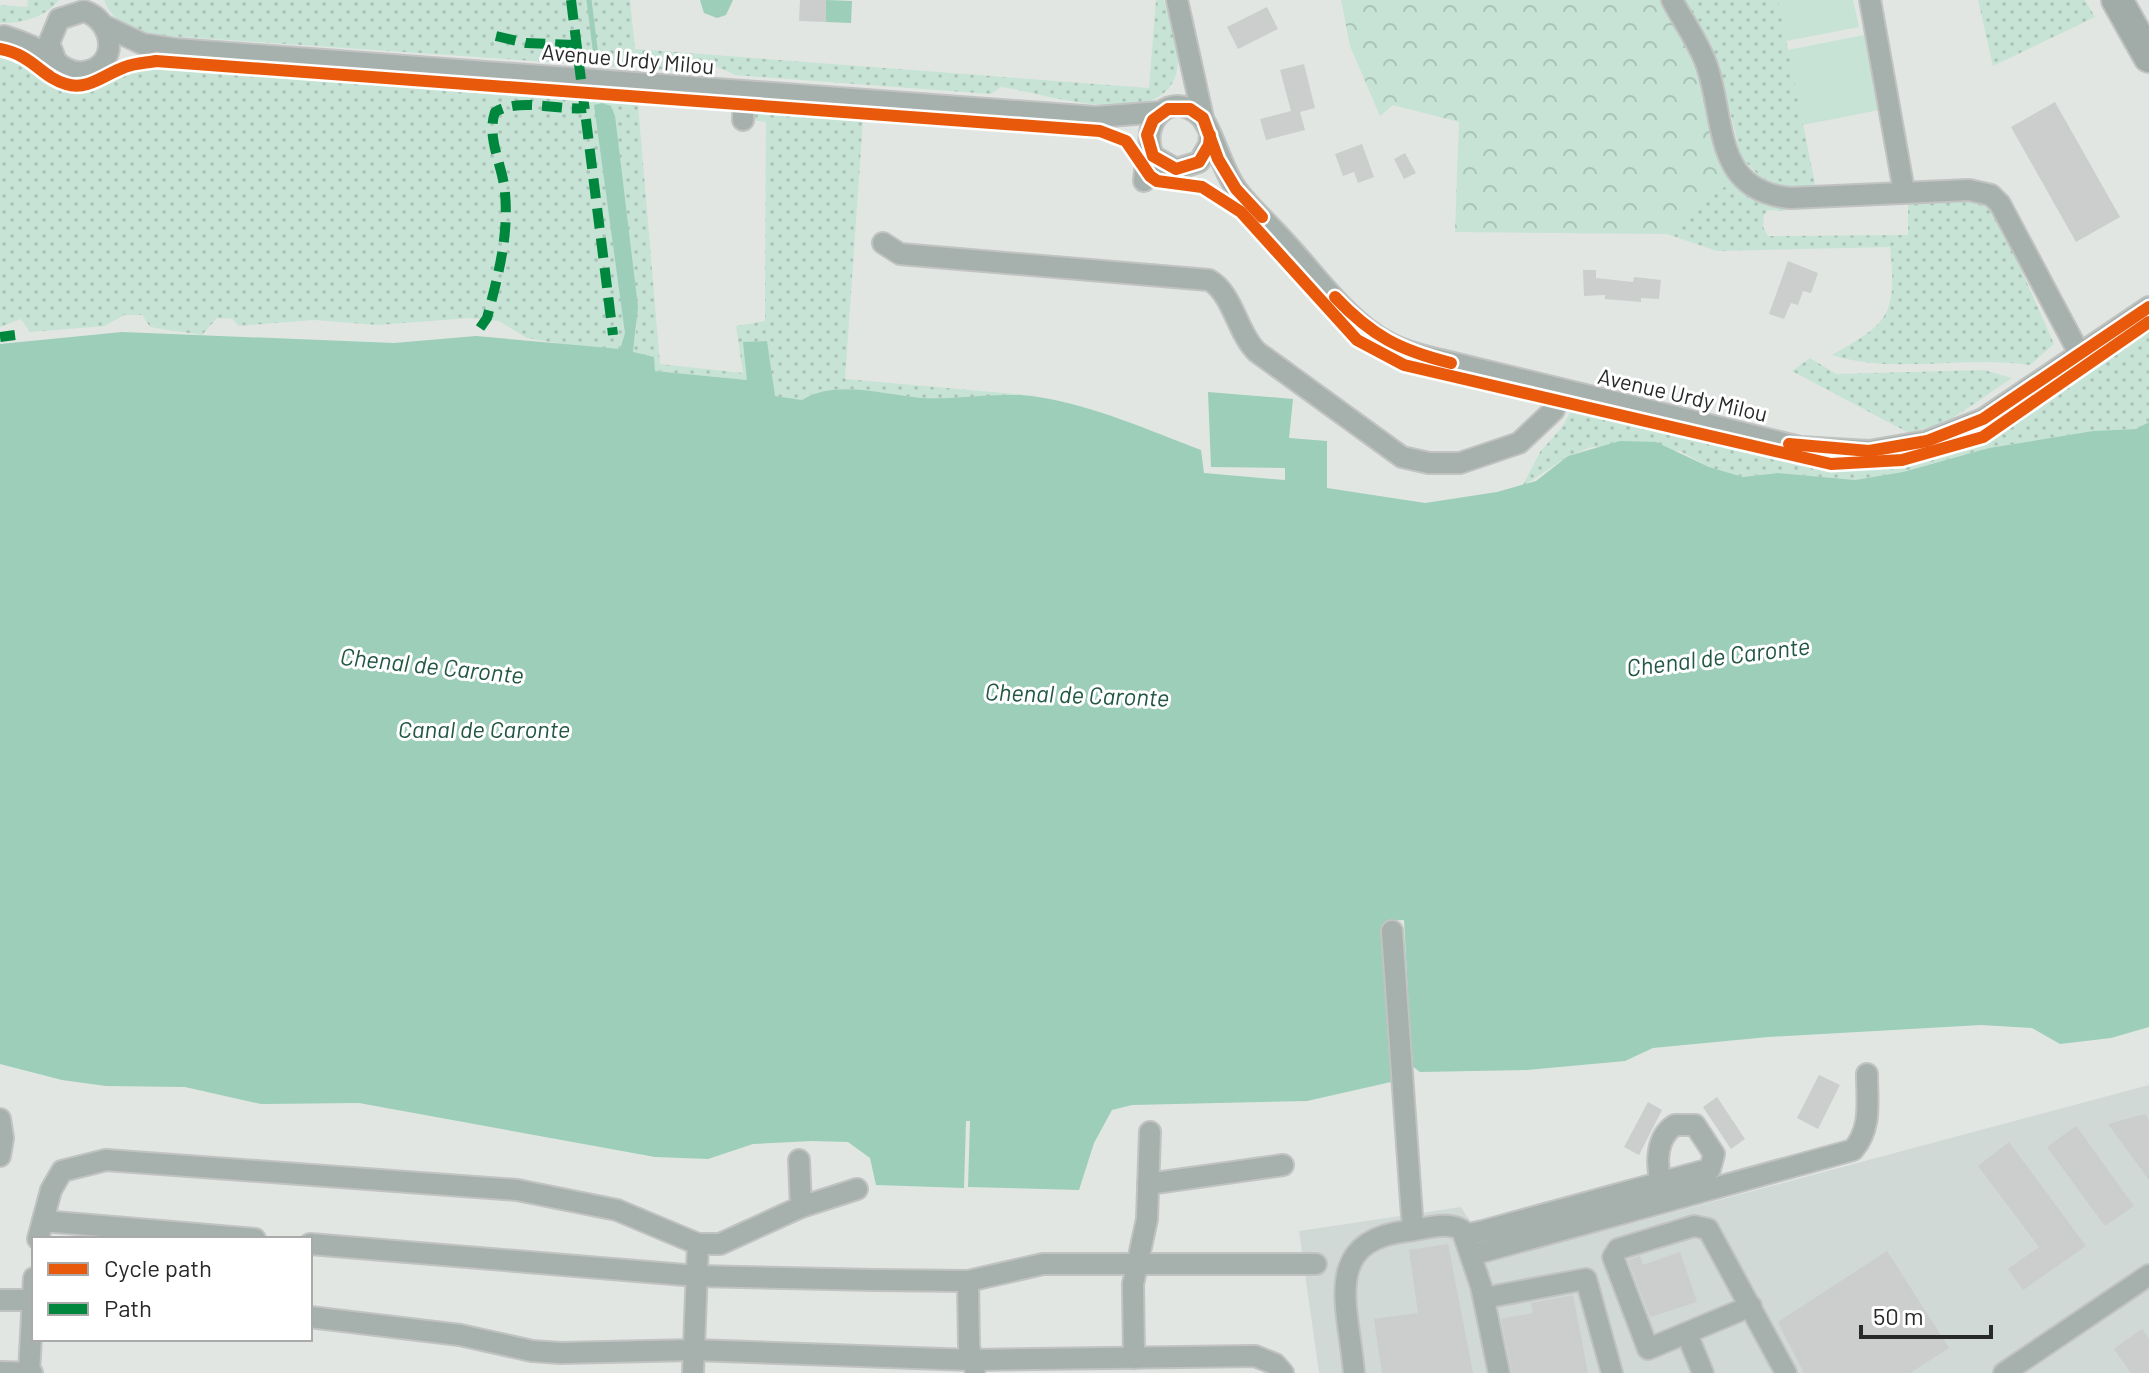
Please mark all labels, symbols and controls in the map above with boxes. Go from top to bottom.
street label: Avenue Urdy Milou [541,38,715,78]
street label: Avenue Urdy Milou [1596,362,1770,426]
water label: Chenal de Caronte [1625,630,1811,682]
water label: Chenal de Caronte [339,641,525,689]
water label: Chenal de Caronte [984,676,1170,712]
water label: Canal de Caronte [398,714,570,743]
legend [32,1237,312,1341]
text: Cycle path [104,1253,212,1282]
scale bar [1861,1289,1991,1339]
text: Path [104,1293,152,1322]
text: 50 m [1873,1301,1924,1330]

